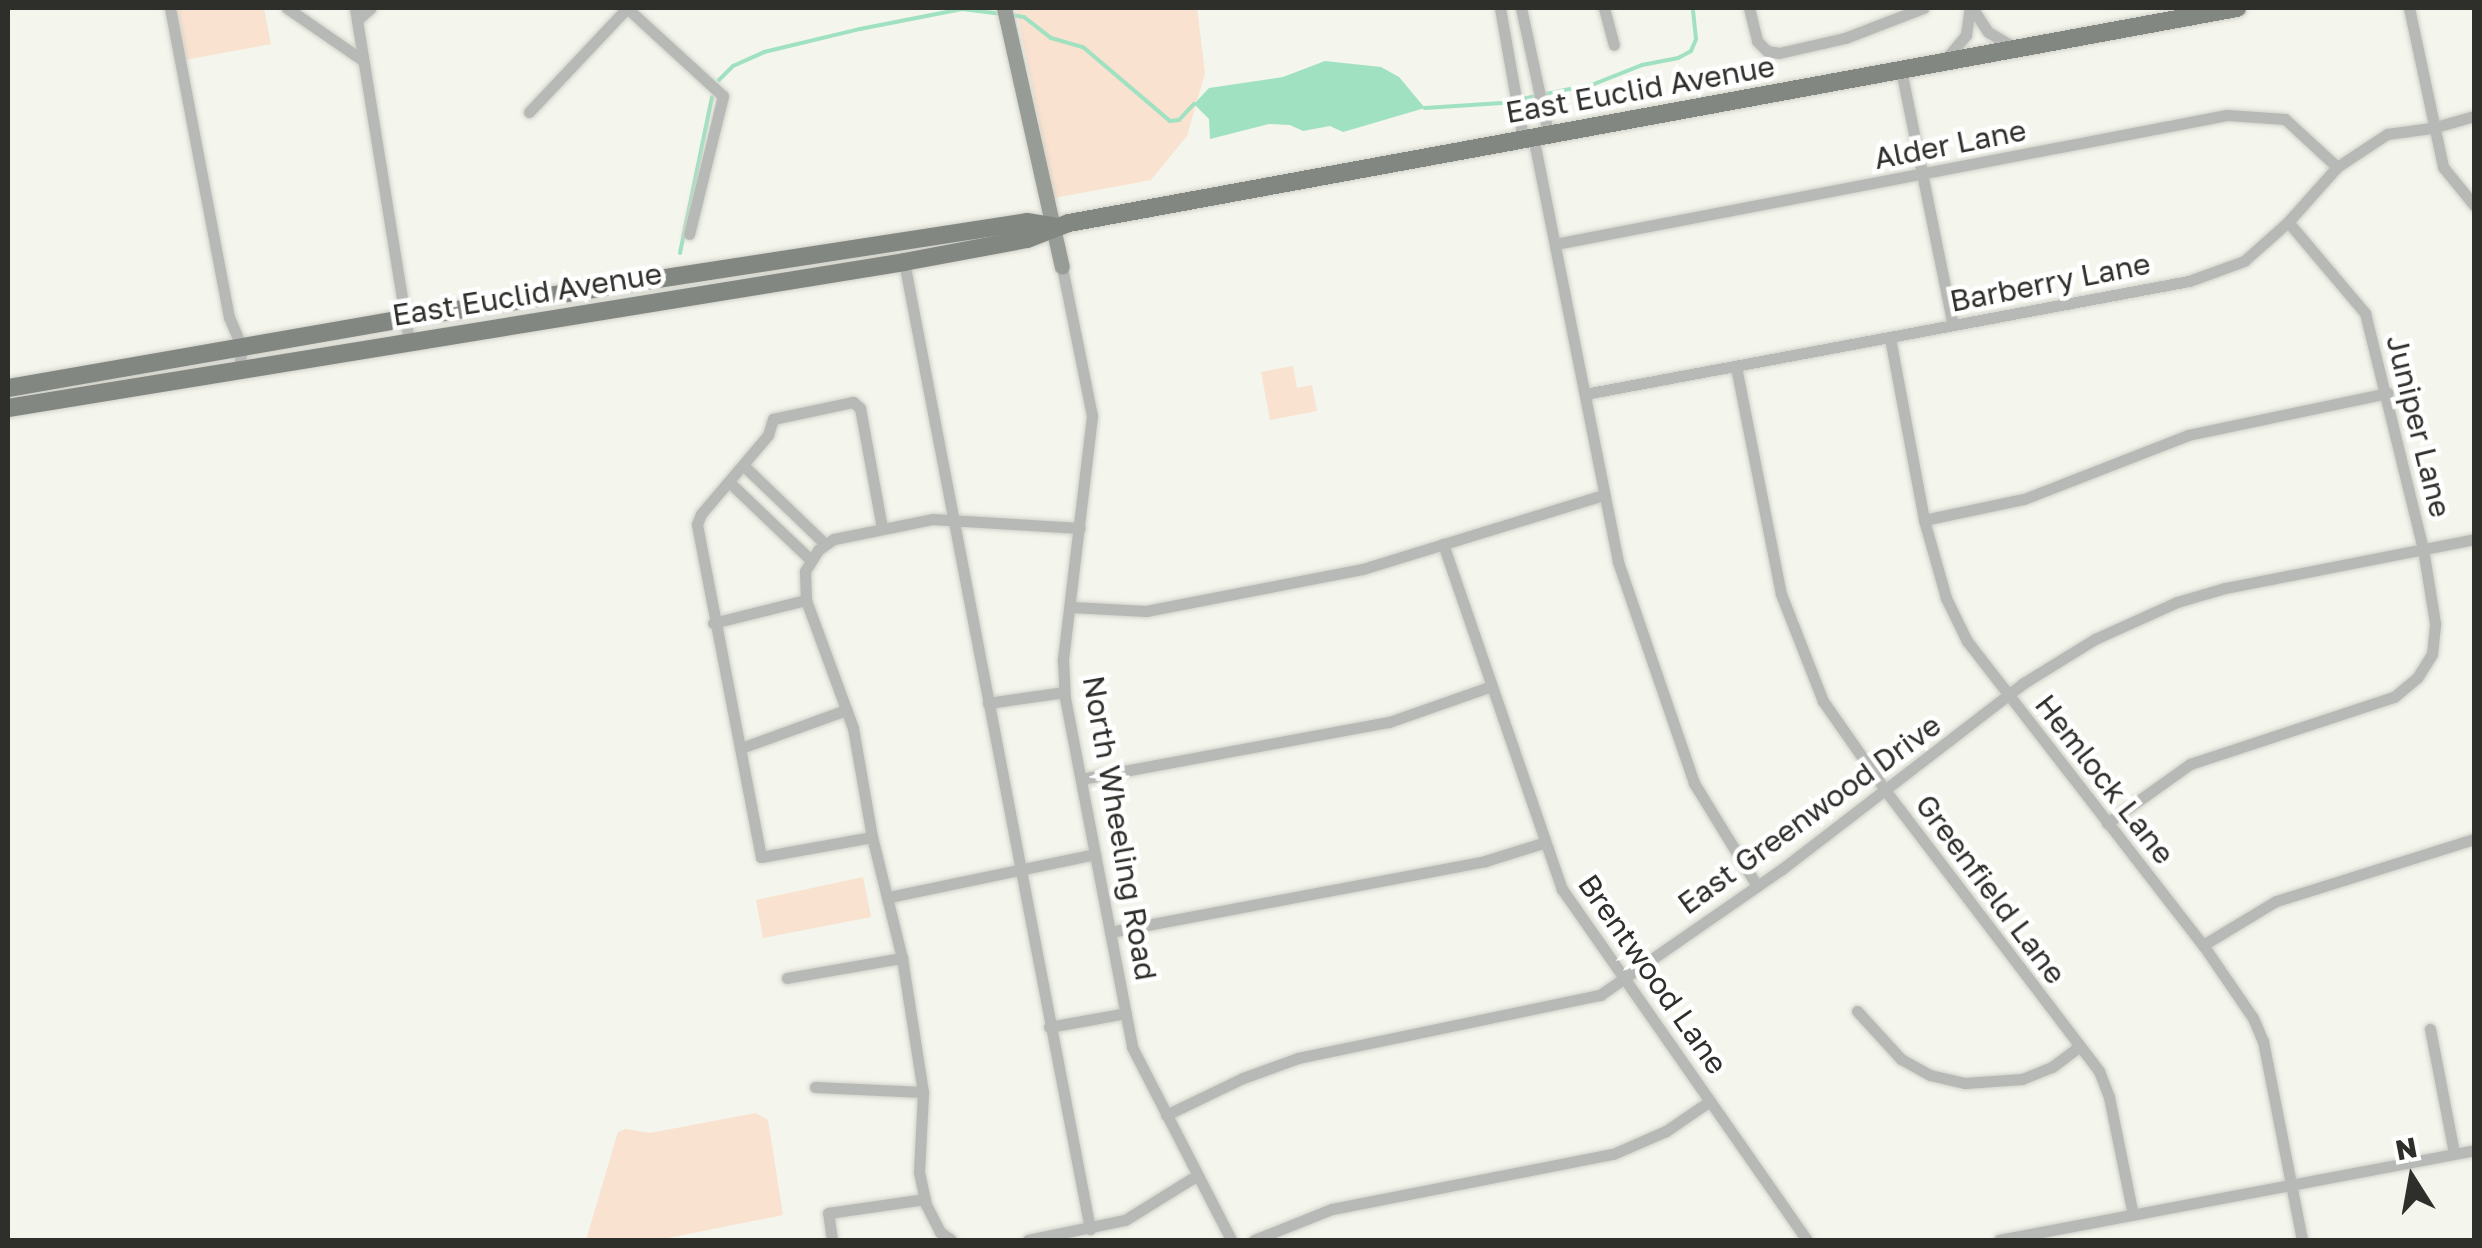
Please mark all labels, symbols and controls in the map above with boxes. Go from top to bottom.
street label: East Euclid Avenue [1503,48,1777,130]
street label: Alder Lane [1871,112,2029,176]
street label: Barberry Lane [1947,245,2153,319]
street label: East Euclid Avenue [390,255,664,333]
street label: Juniper Lane [2379,331,2459,521]
street label: North Wheeling Road [1075,673,1165,983]
street label: Hemlock Lane [2028,687,2182,871]
street label: East Greenwood Drive [1671,707,1947,921]
street label: Greenfield Lane [1908,787,2074,991]
street label: Brentwood Lane [1571,867,1735,1081]
north arrow [2362,1128,2462,1228]
text: N [2393,1130,2420,1166]

